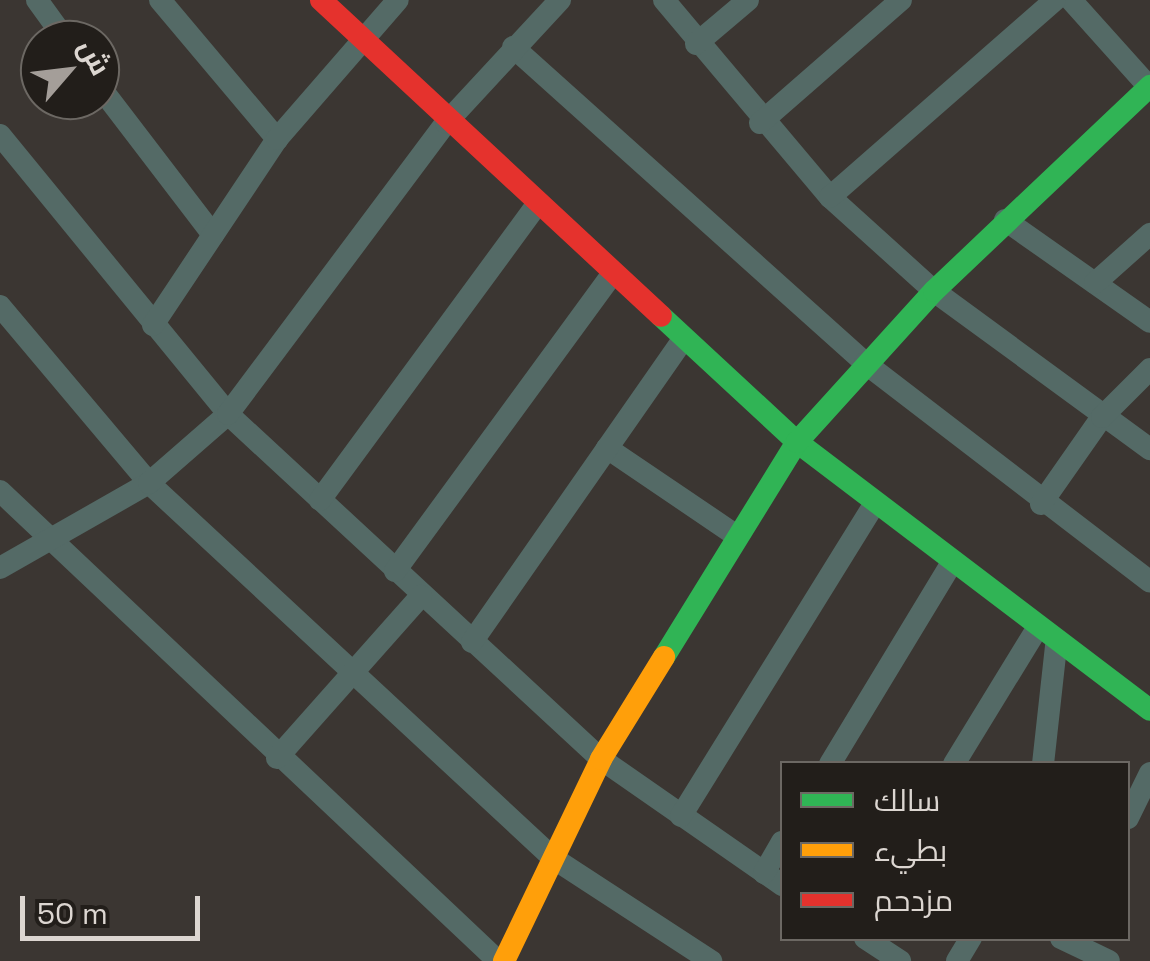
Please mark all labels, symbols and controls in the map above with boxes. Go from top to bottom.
north arrow [20,20,120,120]
text: ش [70,33,119,81]
legend [780,761,1130,941]
text: سالك [874,781,940,820]
text: بطيء [874,831,947,870]
scale bar [25,876,205,938]
text: مزدحم [874,881,953,920]
text: 50 m [37,894,108,933]

